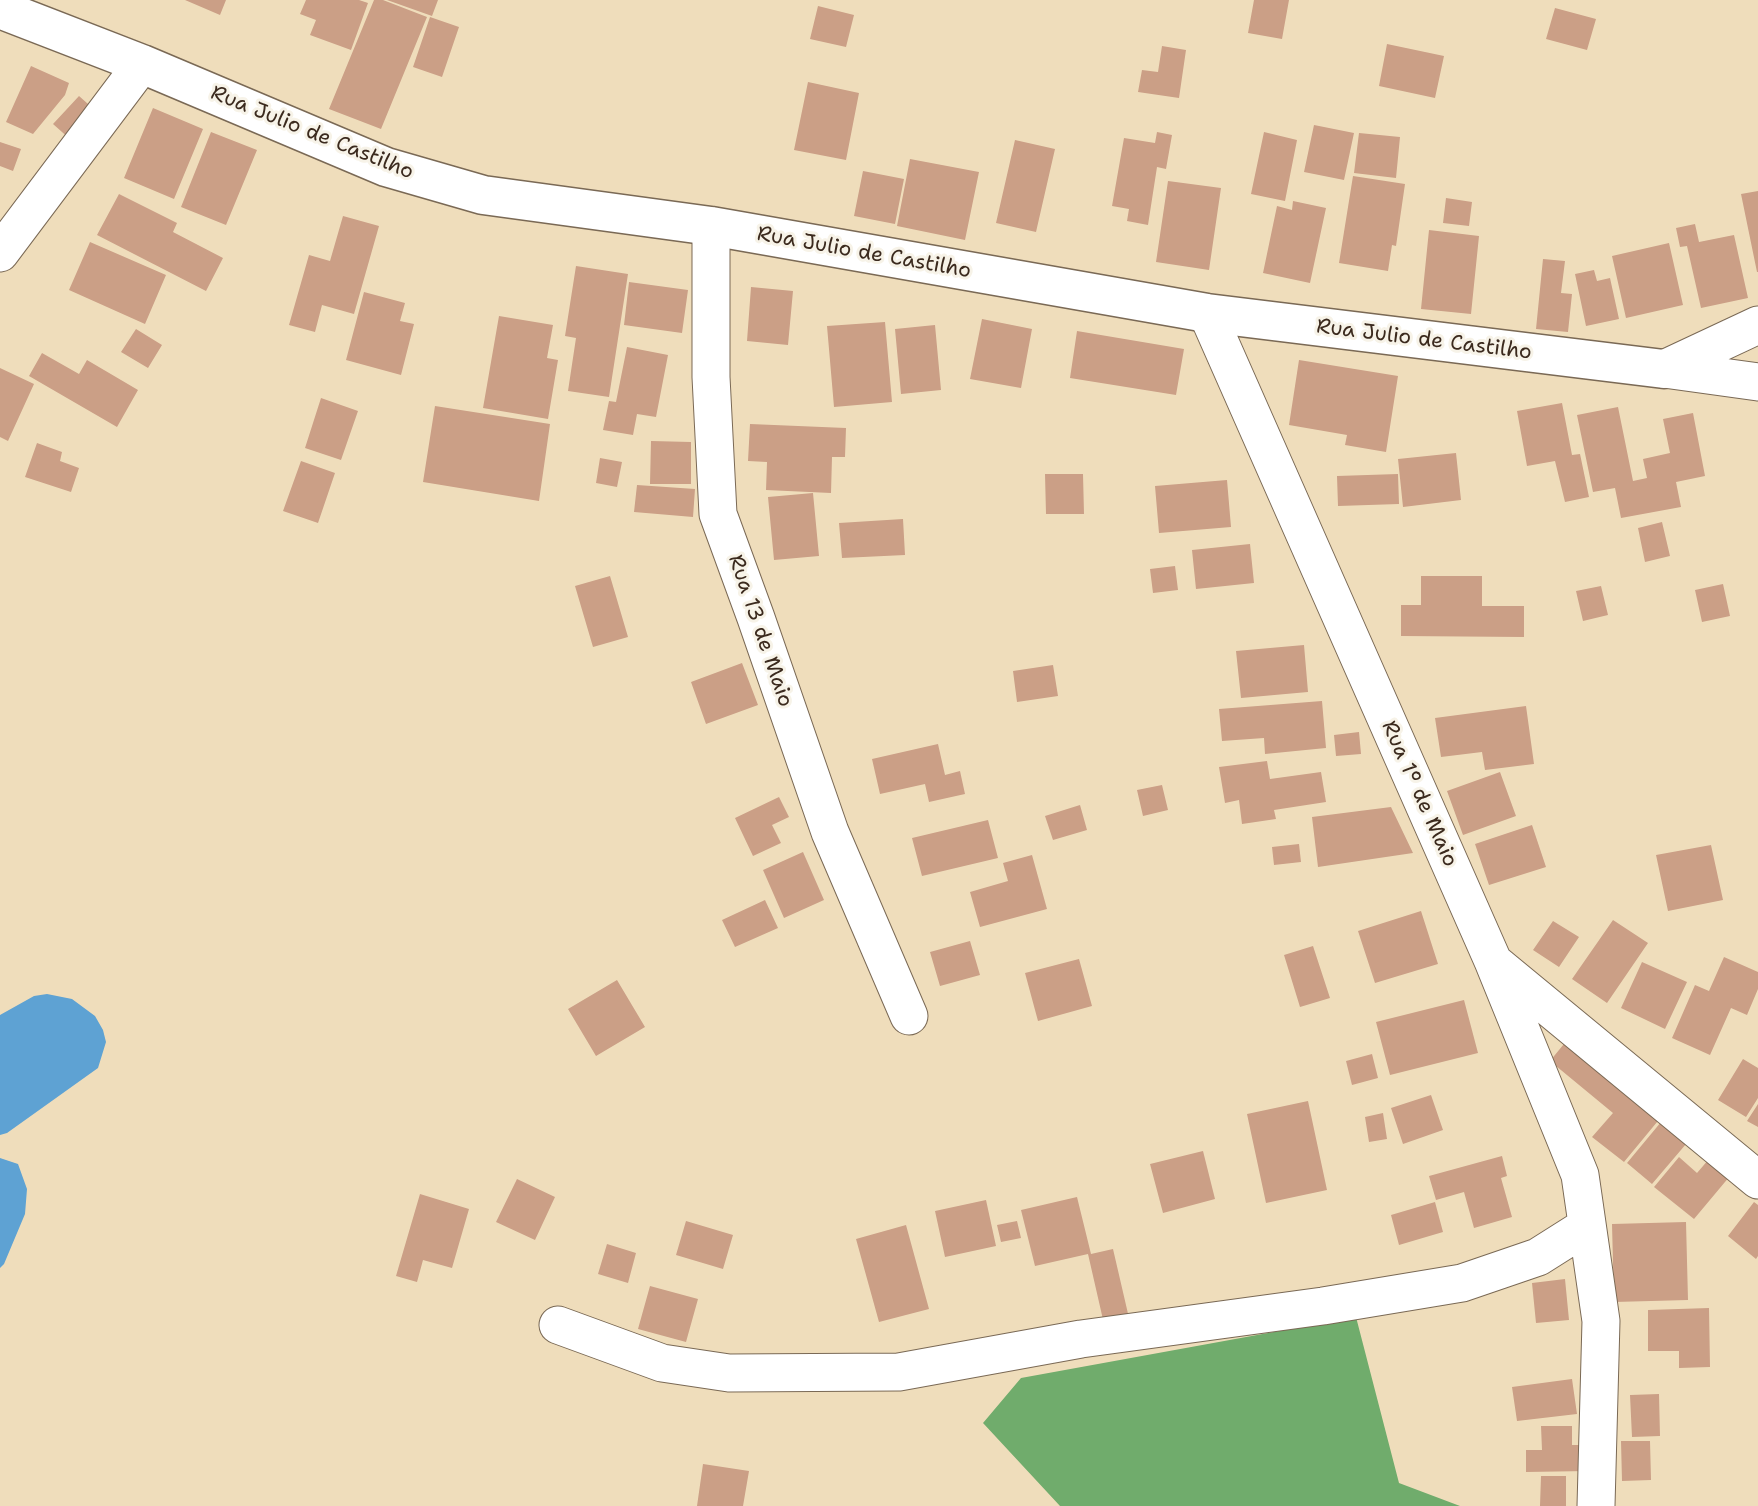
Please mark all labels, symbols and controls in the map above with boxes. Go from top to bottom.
street label: Rua Julio de Castilho [207,81,417,185]
street label: Rua Julio de Castilho [755,222,973,284]
street label: Rua Julio de Castilho [1315,314,1533,366]
street label: Rua 13 de Maio [722,552,798,710]
street label: Rua 1º de Maio [1376,717,1462,871]

